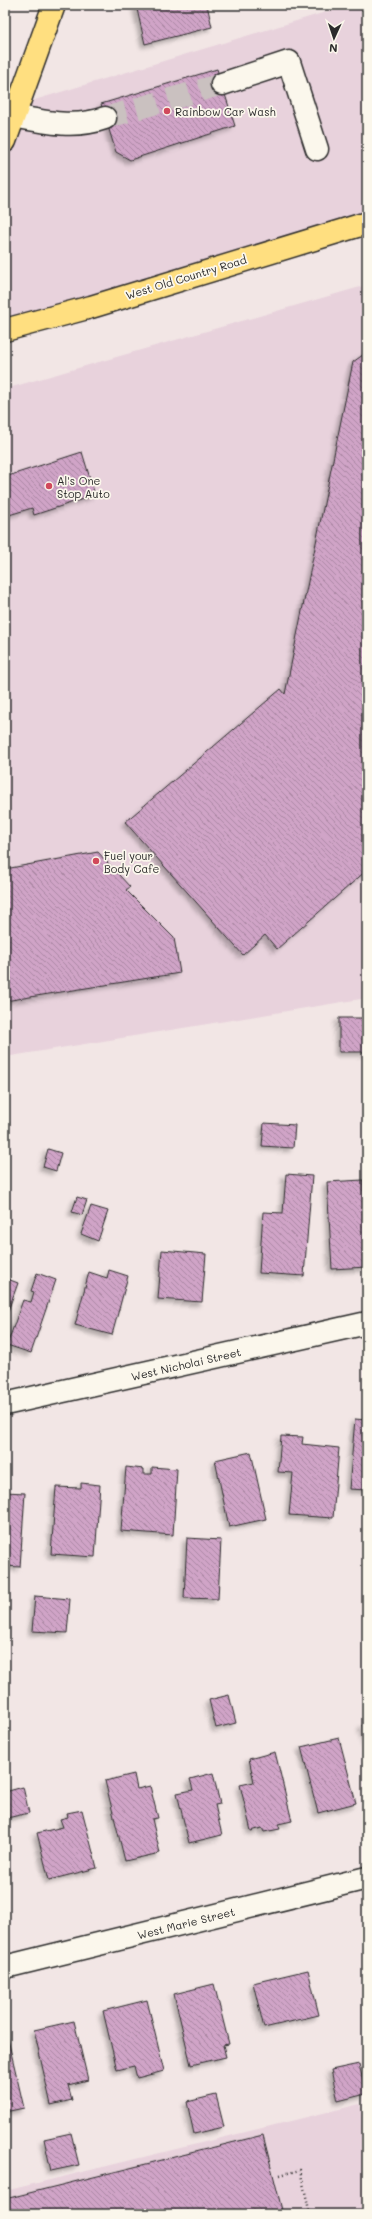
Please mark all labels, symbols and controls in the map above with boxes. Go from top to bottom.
north arrow [314,18,354,58]
text: N [329,41,338,56]
place label: Rainbow Car Wash [175,104,276,119]
marker: Rainbow Car Wash [162,106,172,116]
street label: West Old Country Road [124,251,248,303]
place label: Al's One Stop Auto [57,473,110,501]
marker: Al's One Stop Auto [44,481,54,491]
place label: Fuel your Body Cafe [104,848,160,876]
marker: Fuel your Body Cafe [91,856,101,866]
street label: West Nicholai Street [130,1344,243,1384]
street label: West Marie Street [136,1904,236,1942]

